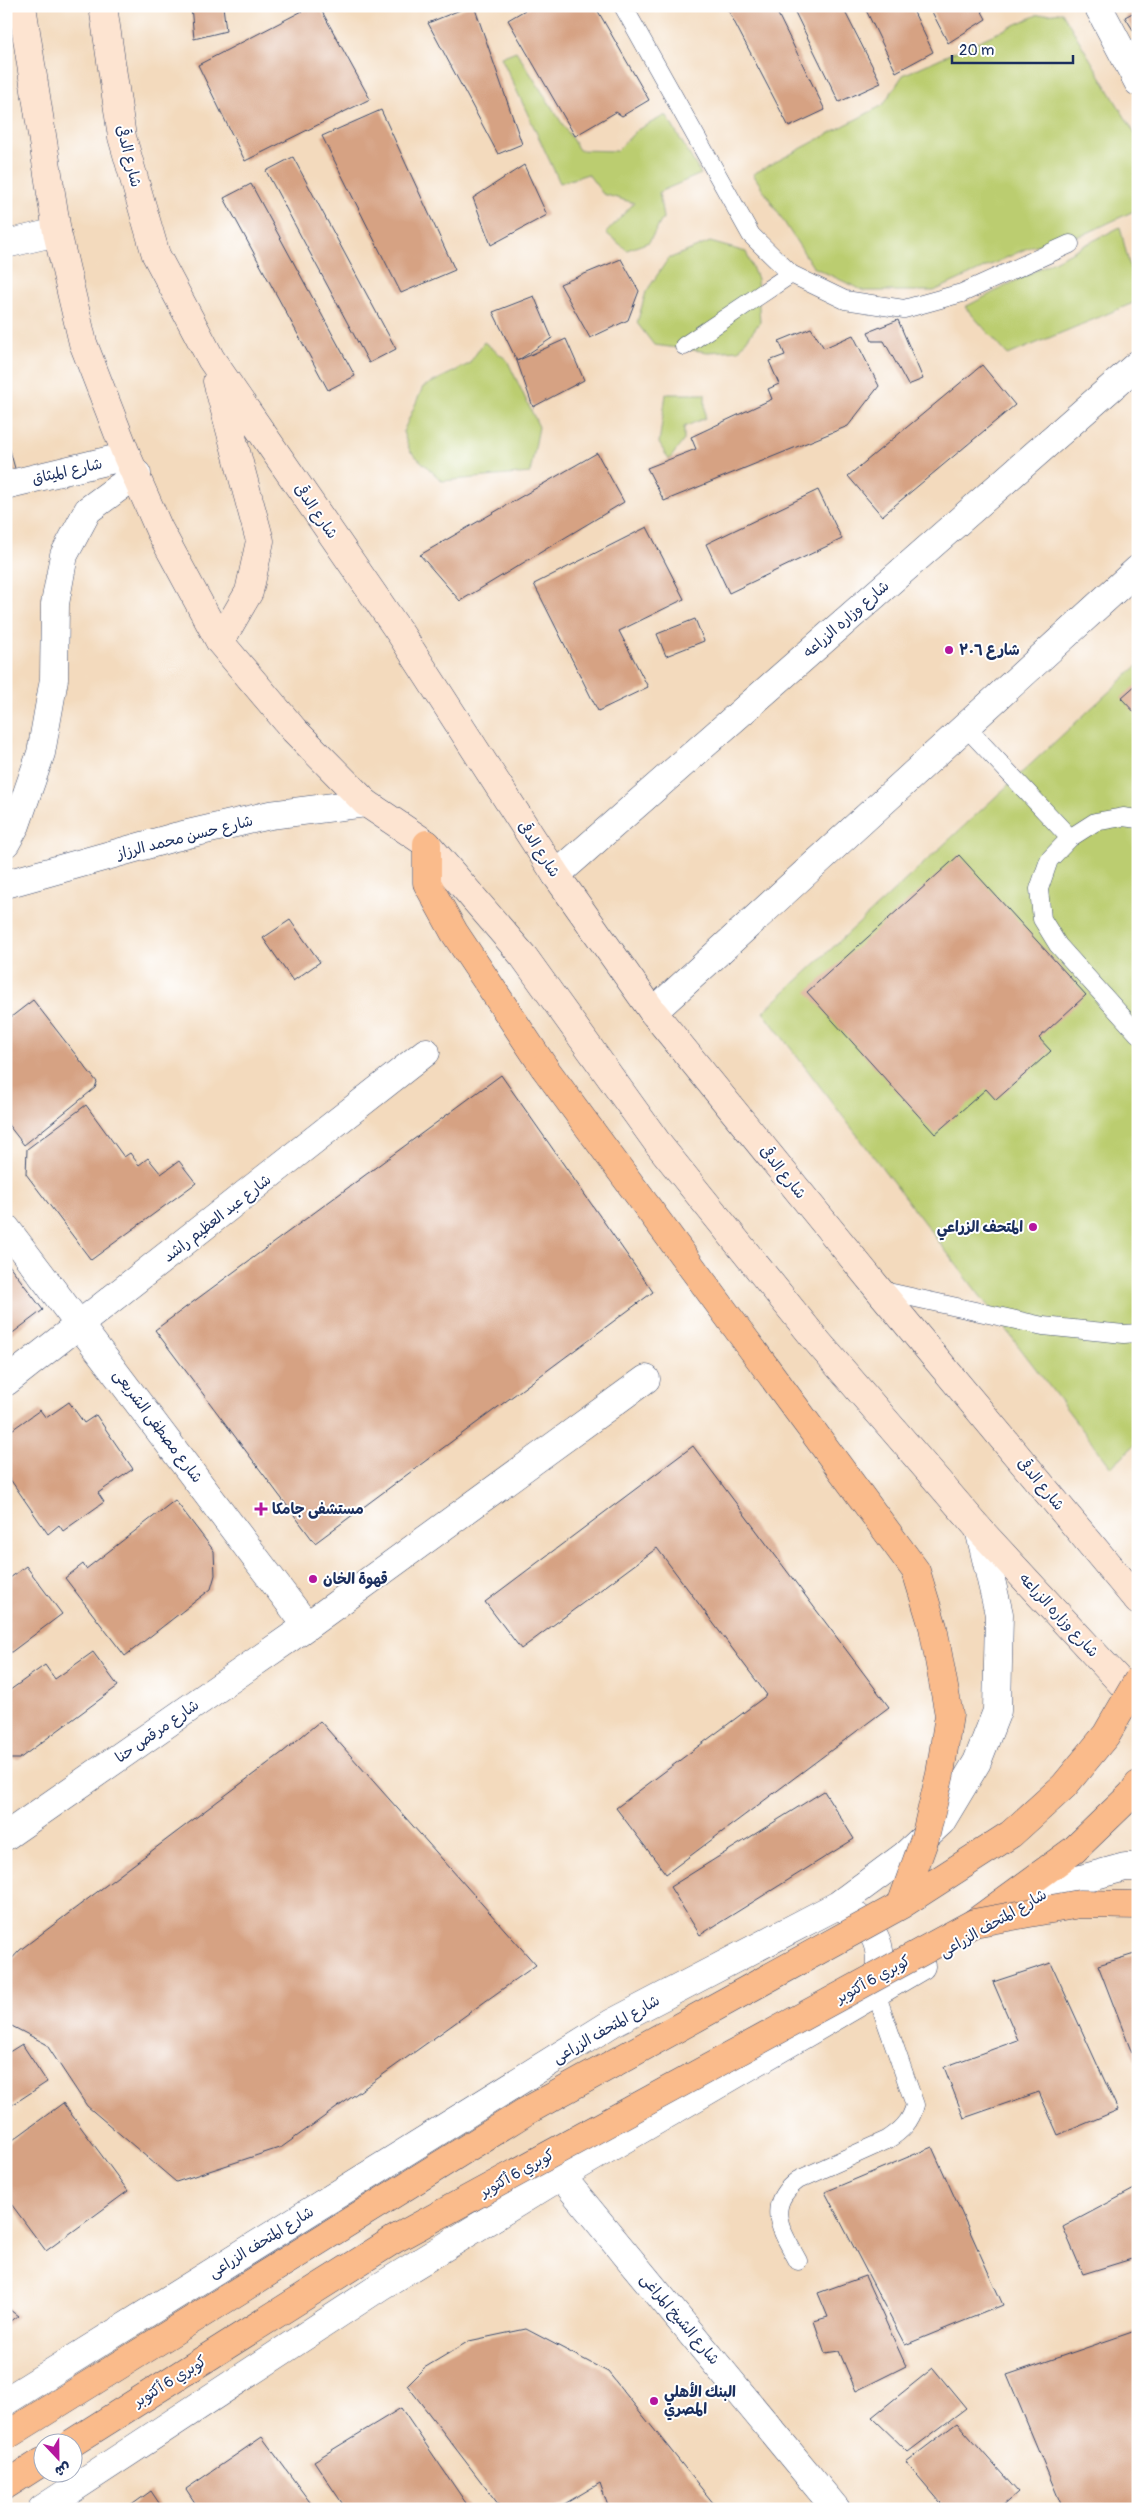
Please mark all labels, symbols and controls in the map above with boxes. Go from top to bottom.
scale bar [952,32,1073,64]
text: 20 m [959,41,994,60]
street label: شارع الدقى [112,123,147,189]
street label: شارع الميثاق [30,454,104,489]
street label: شارع الدقى [290,479,343,543]
street label: شارع وزاره الزراعه [799,577,893,662]
place label: شارع ٣٠٦ [959,641,1019,660]
marker: شارع ٣٠٦ [943,644,955,656]
street label: شارع حسن محمد الرزاز [114,811,255,864]
street label: شارع الدقى [513,816,565,881]
street label: شارع الدقى [755,1140,811,1203]
street label: شارع عبد العظيم راشد [159,1170,276,1267]
place label: المتحف الزراعي [937,1218,1023,1241]
marker: المتحف الزراعي [1027,1221,1039,1233]
street label: شارع مصطفى الشريعى [109,1366,206,1487]
street label: شارع الدقى [1013,1453,1070,1515]
place label: مستشفى جامكا [272,1500,364,1519]
marker: مستشفى جامكا [254,1502,268,1516]
street label: شارع وزاره الزراعه [1015,1569,1102,1661]
place label: قهوة الخان [323,1570,388,1589]
marker: قهوة الخان [307,1573,319,1585]
street label: شارع مرقص حنا [112,1696,203,1767]
street label: شارع المتحف الزراعى [936,1885,1050,1962]
street label: كوبري 6 أكتوبر [831,1951,914,2010]
street label: شارع المتحف الزراعى [549,1991,663,2068]
street label: كوبري 6 أكتوبر [475,2145,558,2204]
street label: شارع المتحف الزراعى [205,2202,317,2282]
street label: شارع الشيخ المراغى [636,2270,723,2369]
street label: كوبري 6 أكتوبر [129,2352,211,2413]
place label: البنك الأهلي المصري [664,2381,736,2421]
marker: البنك الأهلي المصري [648,2395,660,2407]
north arrow [32,2432,82,2482]
text: ش [52,2459,73,2480]

